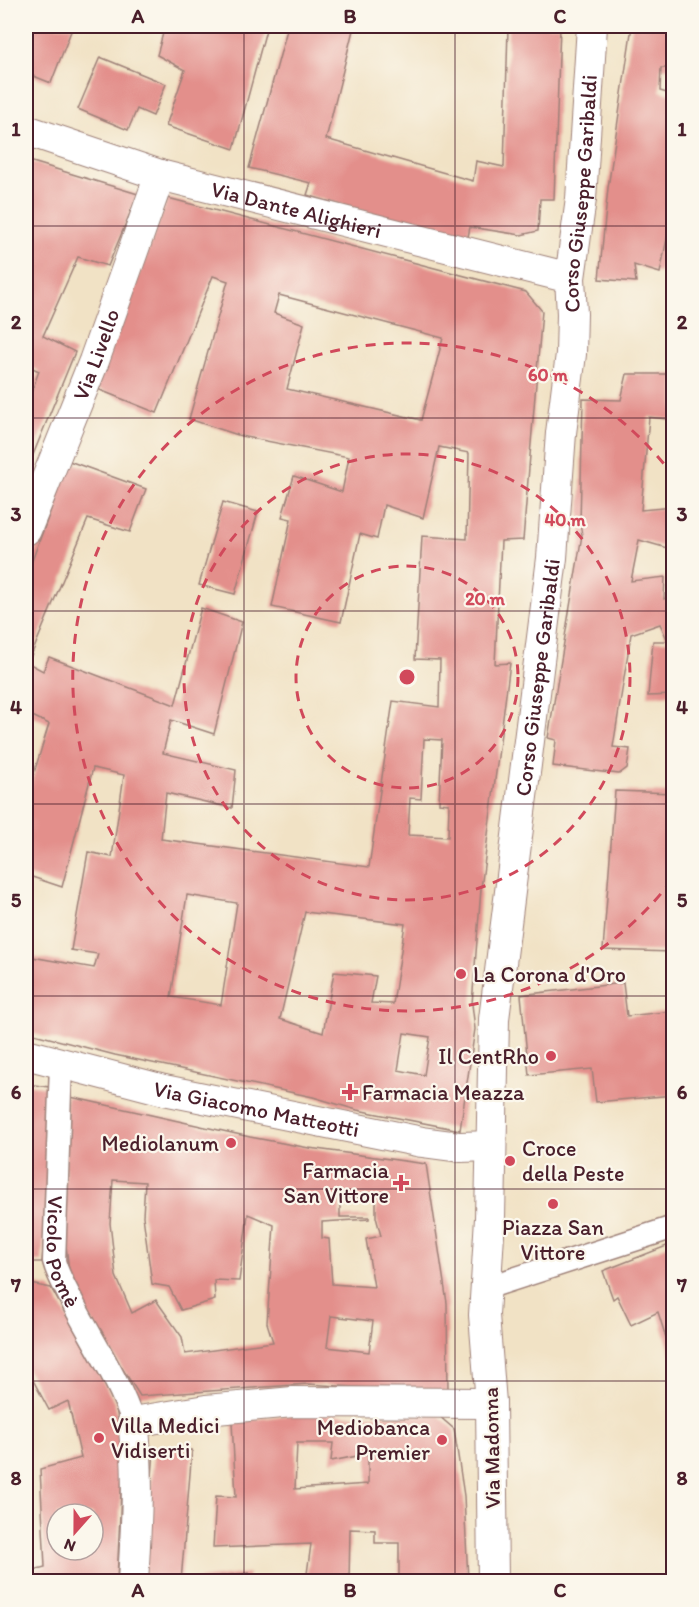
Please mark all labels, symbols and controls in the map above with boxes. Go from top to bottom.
text: A [131,4,145,28]
text: B [344,4,357,28]
text: C [554,4,567,28]
street label: Corso Giuseppe Garibaldi [557,74,603,313]
text: 1 [11,117,21,141]
text: 1 [677,117,687,141]
street label: Via Dante Alighieri [208,175,384,244]
street label: Via Livello [67,305,125,404]
text: 2 [11,310,22,334]
text: 2 [677,310,688,334]
text: 60 m [528,364,569,386]
text: 3 [11,502,22,526]
text: 3 [677,502,688,526]
text: 40 m [544,509,586,531]
street label: Corso Giuseppe Garibaldi [509,557,566,798]
text: 20 m [465,588,506,610]
centre of rings [397,667,417,687]
text: 4 [10,695,22,719]
text: 4 [676,695,688,719]
text: 5 [11,888,22,912]
text: 5 [677,888,688,912]
place label: La Corona d'Oro [473,961,626,988]
marker: La Corona d'Oro [454,967,468,981]
place label: Il CentRho [438,1043,539,1070]
marker: Il CentRho [544,1049,558,1063]
street label: Via Giacomo Matteotti [150,1075,362,1143]
place label: Farmacia Meazza [362,1079,525,1106]
text: 6 [11,1080,22,1104]
text: 6 [677,1080,688,1104]
marker: Farmacia Meazza [343,1085,357,1099]
place label: Mediolanum [102,1130,219,1157]
place label: Croce della Peste [522,1135,624,1187]
marker: Mediolanum [224,1136,238,1150]
marker: Croce della Peste [503,1154,517,1168]
place label: Farmacia San Vittore [284,1157,390,1209]
marker: Farmacia San Vittore [394,1176,408,1190]
street label: Vicolo Pomè [40,1195,86,1312]
marker: Piazza San Vittore [546,1197,560,1211]
place label: Piazza San Vittore [502,1214,604,1266]
text: 7 [10,1273,21,1297]
text: 7 [676,1273,687,1297]
street label: Via Madonna [477,1387,506,1509]
place label: Villa Medici Vidiserti [111,1412,220,1464]
place label: Mediobanca Premier [317,1414,430,1466]
marker: Villa Medici Vidiserti [92,1431,106,1445]
marker: Mediobanca Premier [435,1433,449,1447]
text: 8 [11,1466,22,1490]
text: 8 [677,1466,688,1490]
north arrow [45,1502,105,1562]
text: N [61,1535,78,1556]
text: A [131,1578,145,1602]
text: B [344,1578,357,1602]
text: C [554,1578,567,1602]

